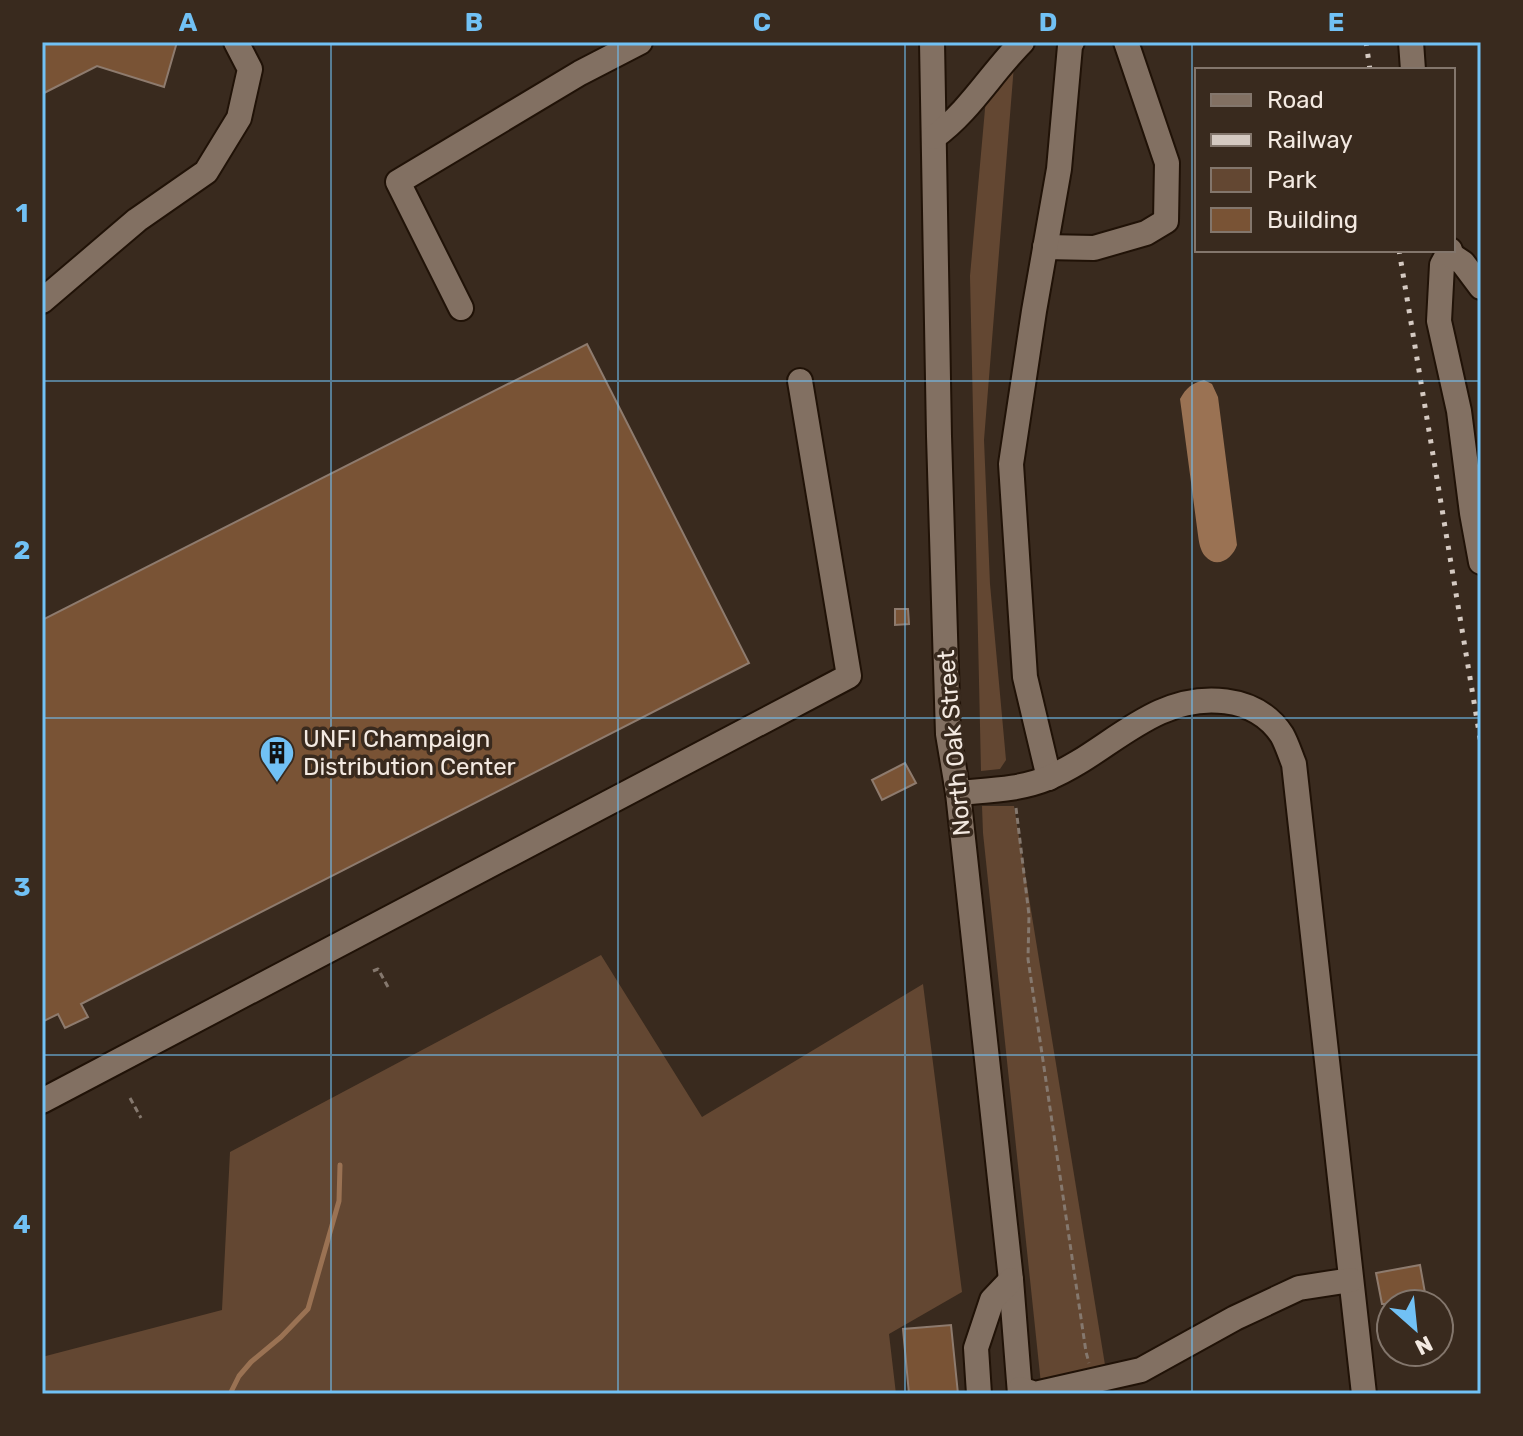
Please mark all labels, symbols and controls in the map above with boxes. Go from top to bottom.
text: A [179,7,198,38]
text: B [465,7,483,38]
text: C [753,7,771,38]
text: D [1039,7,1057,38]
text: E [1328,7,1344,38]
legend [1195,68,1455,252]
text: Road [1267,86,1324,114]
text: Railway [1267,126,1353,154]
text: Park [1267,166,1318,194]
text: 1 [16,198,28,229]
text: Building [1267,206,1358,234]
text: 2 [14,535,30,566]
street label: North Oak Street [932,649,976,837]
place label: UNFI Champaign Distribution Center [303,725,516,781]
building icon: UNFI Champaign Distribution Center [258,734,296,784]
text: 3 [13,872,31,903]
text: 4 [13,1209,31,1240]
north arrow [1375,1288,1455,1368]
text: N [1411,1330,1437,1361]

